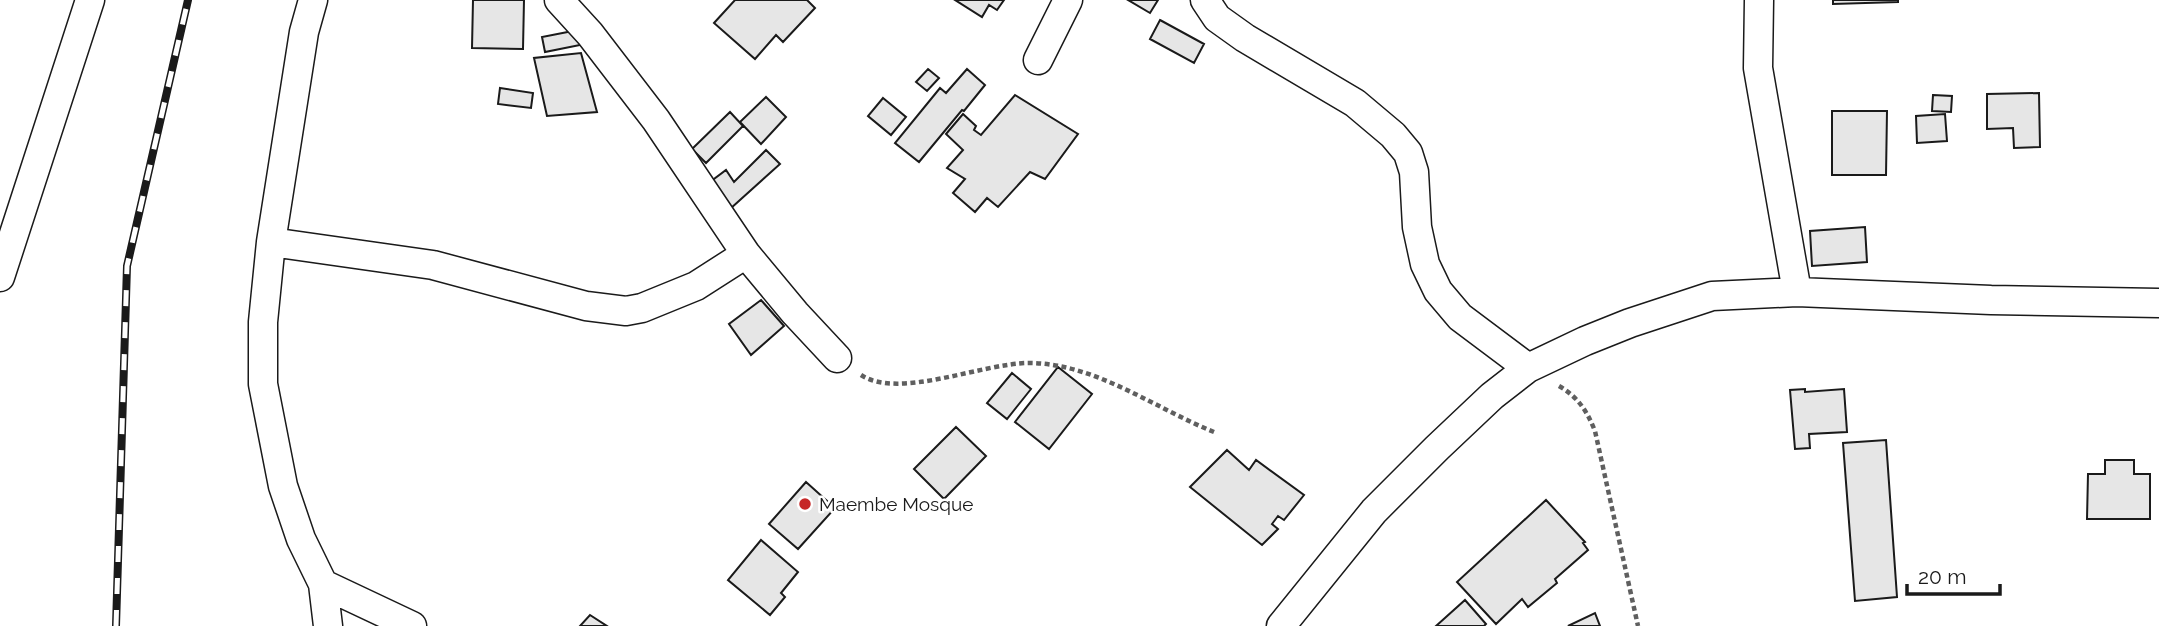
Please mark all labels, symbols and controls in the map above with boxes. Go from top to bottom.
place label: Maembe Mosque [819,493,973,515]
marker: Maembe Mosque [797,496,813,512]
scale bar [1907,552,2000,596]
text: 20 m [1918,564,1966,589]

